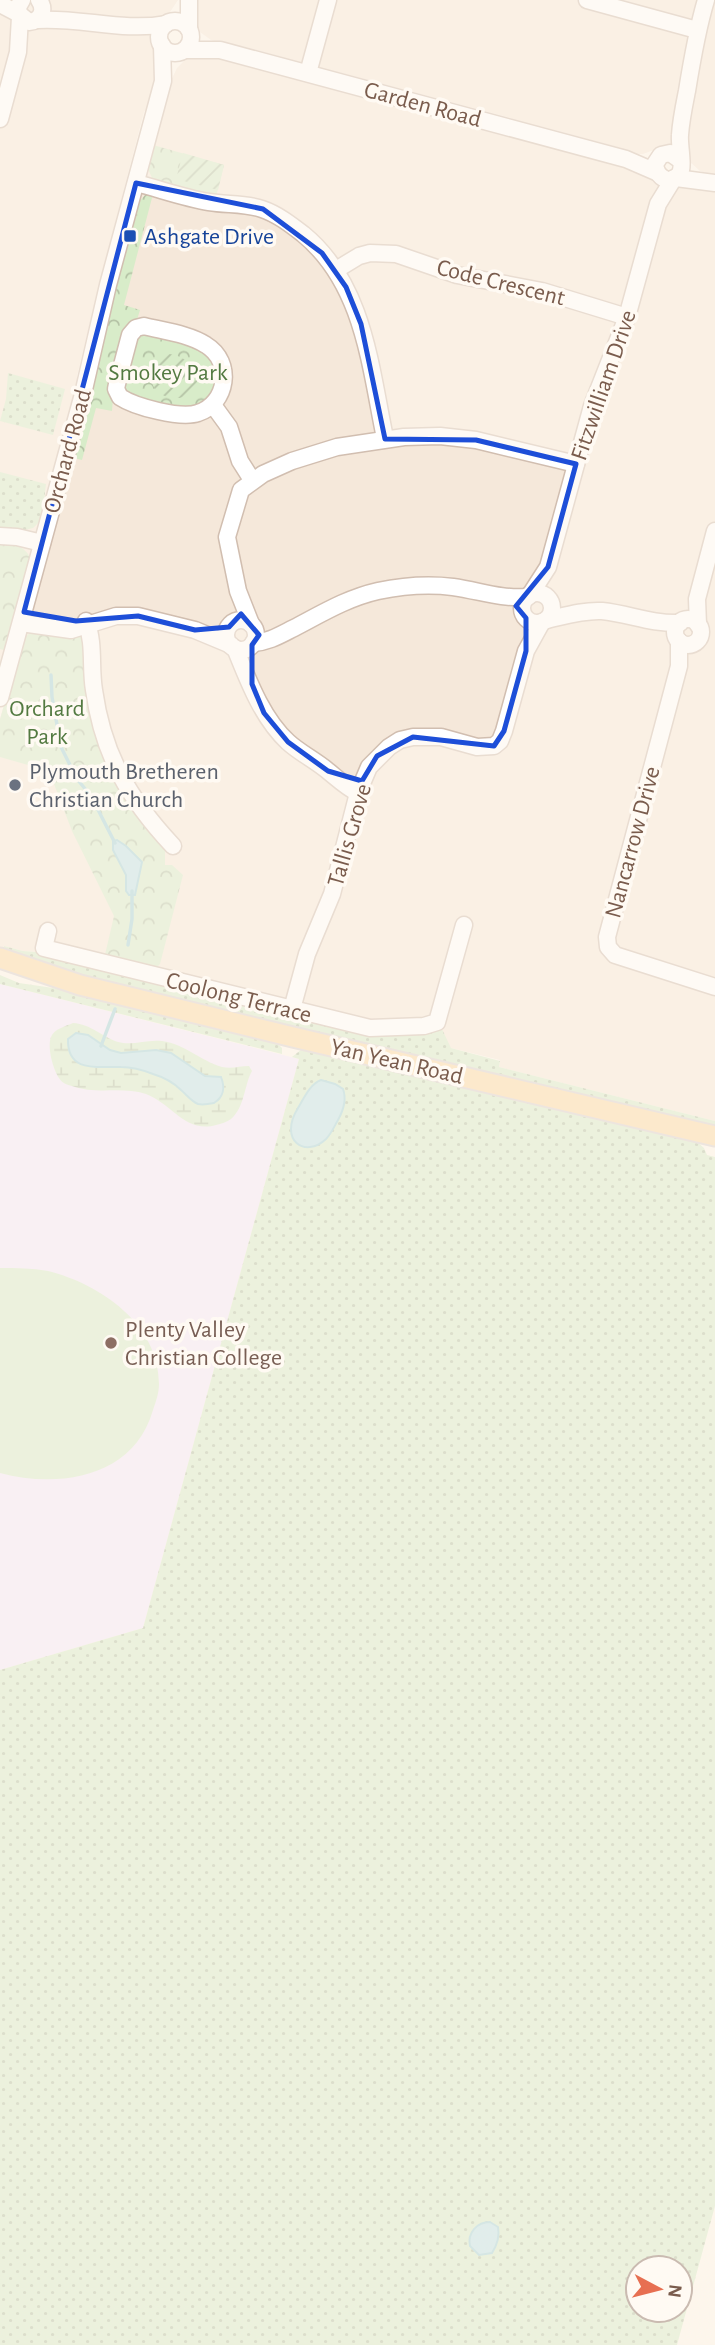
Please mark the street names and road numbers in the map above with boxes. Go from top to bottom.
street label: Garden Road [362,78,484,132]
street label: Code Crescent [434,255,568,311]
street label: Fitzwilliam Drive [567,307,641,464]
street label: Orchard Road [40,387,96,516]
street label: Nancarrow Drive [601,764,665,921]
street label: Tallis Grove [324,781,376,889]
street label: Coolong Terrace [164,968,314,1028]
street label: Yan Yean Road [328,1035,465,1089]

